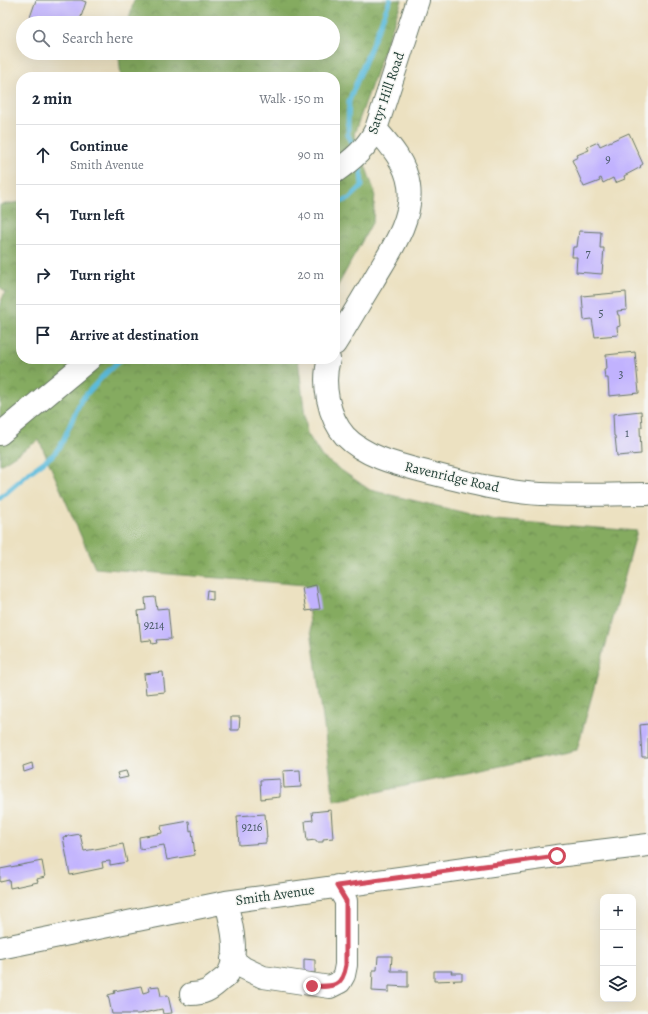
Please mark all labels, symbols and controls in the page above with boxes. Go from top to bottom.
search box [16,16,340,60]
icon: search [30,27,52,49]
text: Search here [62,28,133,48]
street label: Satyr Hill Road [363,49,409,137]
text: 2 min [32,87,72,110]
text: Walk · 150 m [259,90,324,107]
text: Continue [70,136,128,156]
icon: ahead [32,144,54,166]
text: 90 m [298,146,324,163]
house number: 9 [605,151,611,167]
text: Smith Avenue [70,156,144,173]
icon: left [32,204,54,226]
text: Turn left [70,205,125,225]
text: 40 m [298,206,324,223]
house number: 7 [585,245,591,261]
icon: right [32,264,54,286]
text: Turn right [70,265,135,285]
text: 20 m [298,266,324,283]
house number: 5 [598,305,604,321]
icon: arrive [32,324,54,346]
text: Arrive at destination [70,325,199,345]
house number: 3 [619,366,624,382]
house number: 1 [625,425,629,441]
street label: Ravenridge Road [403,457,502,497]
house number: 9214 [144,617,165,633]
house number: 9216 [242,819,263,835]
route start [548,847,566,865]
street label: Smith Avenue [234,880,316,910]
map controls [600,894,636,1002]
button: + [600,894,636,930]
button: − [600,930,636,966]
button: layers [600,966,636,1002]
route end [303,977,321,995]

